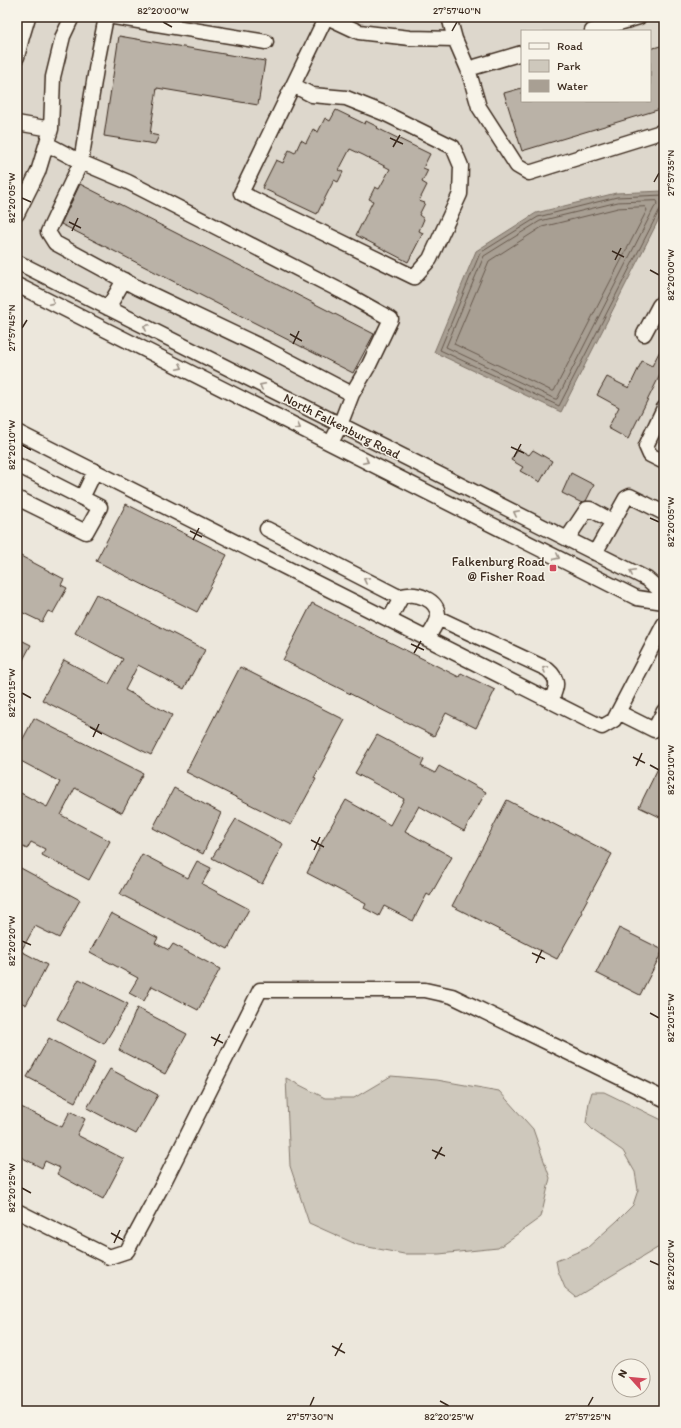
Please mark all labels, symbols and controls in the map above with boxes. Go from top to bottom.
text: 82°20'00"W [137,4,189,17]
text: 27°57'40"N [433,4,481,17]
legend [521,30,651,102]
text: Road [557,39,583,53]
text: Park [557,59,581,73]
text: Water [557,79,588,93]
text: 27°57'35"N [664,150,677,196]
text: 82°20'05"W [5,172,18,223]
text: 82°20'00"W [664,249,677,301]
one-way arrow [48,298,55,305]
text: 27°57'45"N [5,304,18,351]
one-way arrow [143,325,150,332]
one-way arrow [176,363,184,370]
one-way arrow [259,383,267,391]
street label: North Falkenburg Road [281,390,403,462]
text: 82°20'10"W [5,420,18,470]
one-way arrow [294,422,301,430]
one-way arrow [361,456,369,464]
text: 82°20'05"W [664,496,677,547]
one-way arrow [513,510,520,518]
one-way arrow [552,552,560,560]
place label: Falkenburg Road @ Fisher Road [452,554,545,584]
marker: Falkenburg Road @ Fisher Road [548,563,558,573]
one-way arrow [629,569,636,577]
one-way arrow [363,577,370,585]
one-way arrow [541,666,549,673]
text: 82°20'15"W [5,668,18,718]
text: 82°20'10"W [664,745,677,795]
text: 82°20'20"W [5,915,18,966]
text: 82°20'15"W [664,993,677,1043]
text: 82°20'25"W [5,1163,18,1213]
text: 82°20'20"W [664,1239,677,1290]
north arrow [611,1358,651,1398]
text: N [615,1367,630,1380]
text: 27°57'30"N [286,1410,334,1423]
text: 82°20'25"W [424,1410,474,1423]
text: 27°57'25"N [565,1410,611,1423]

